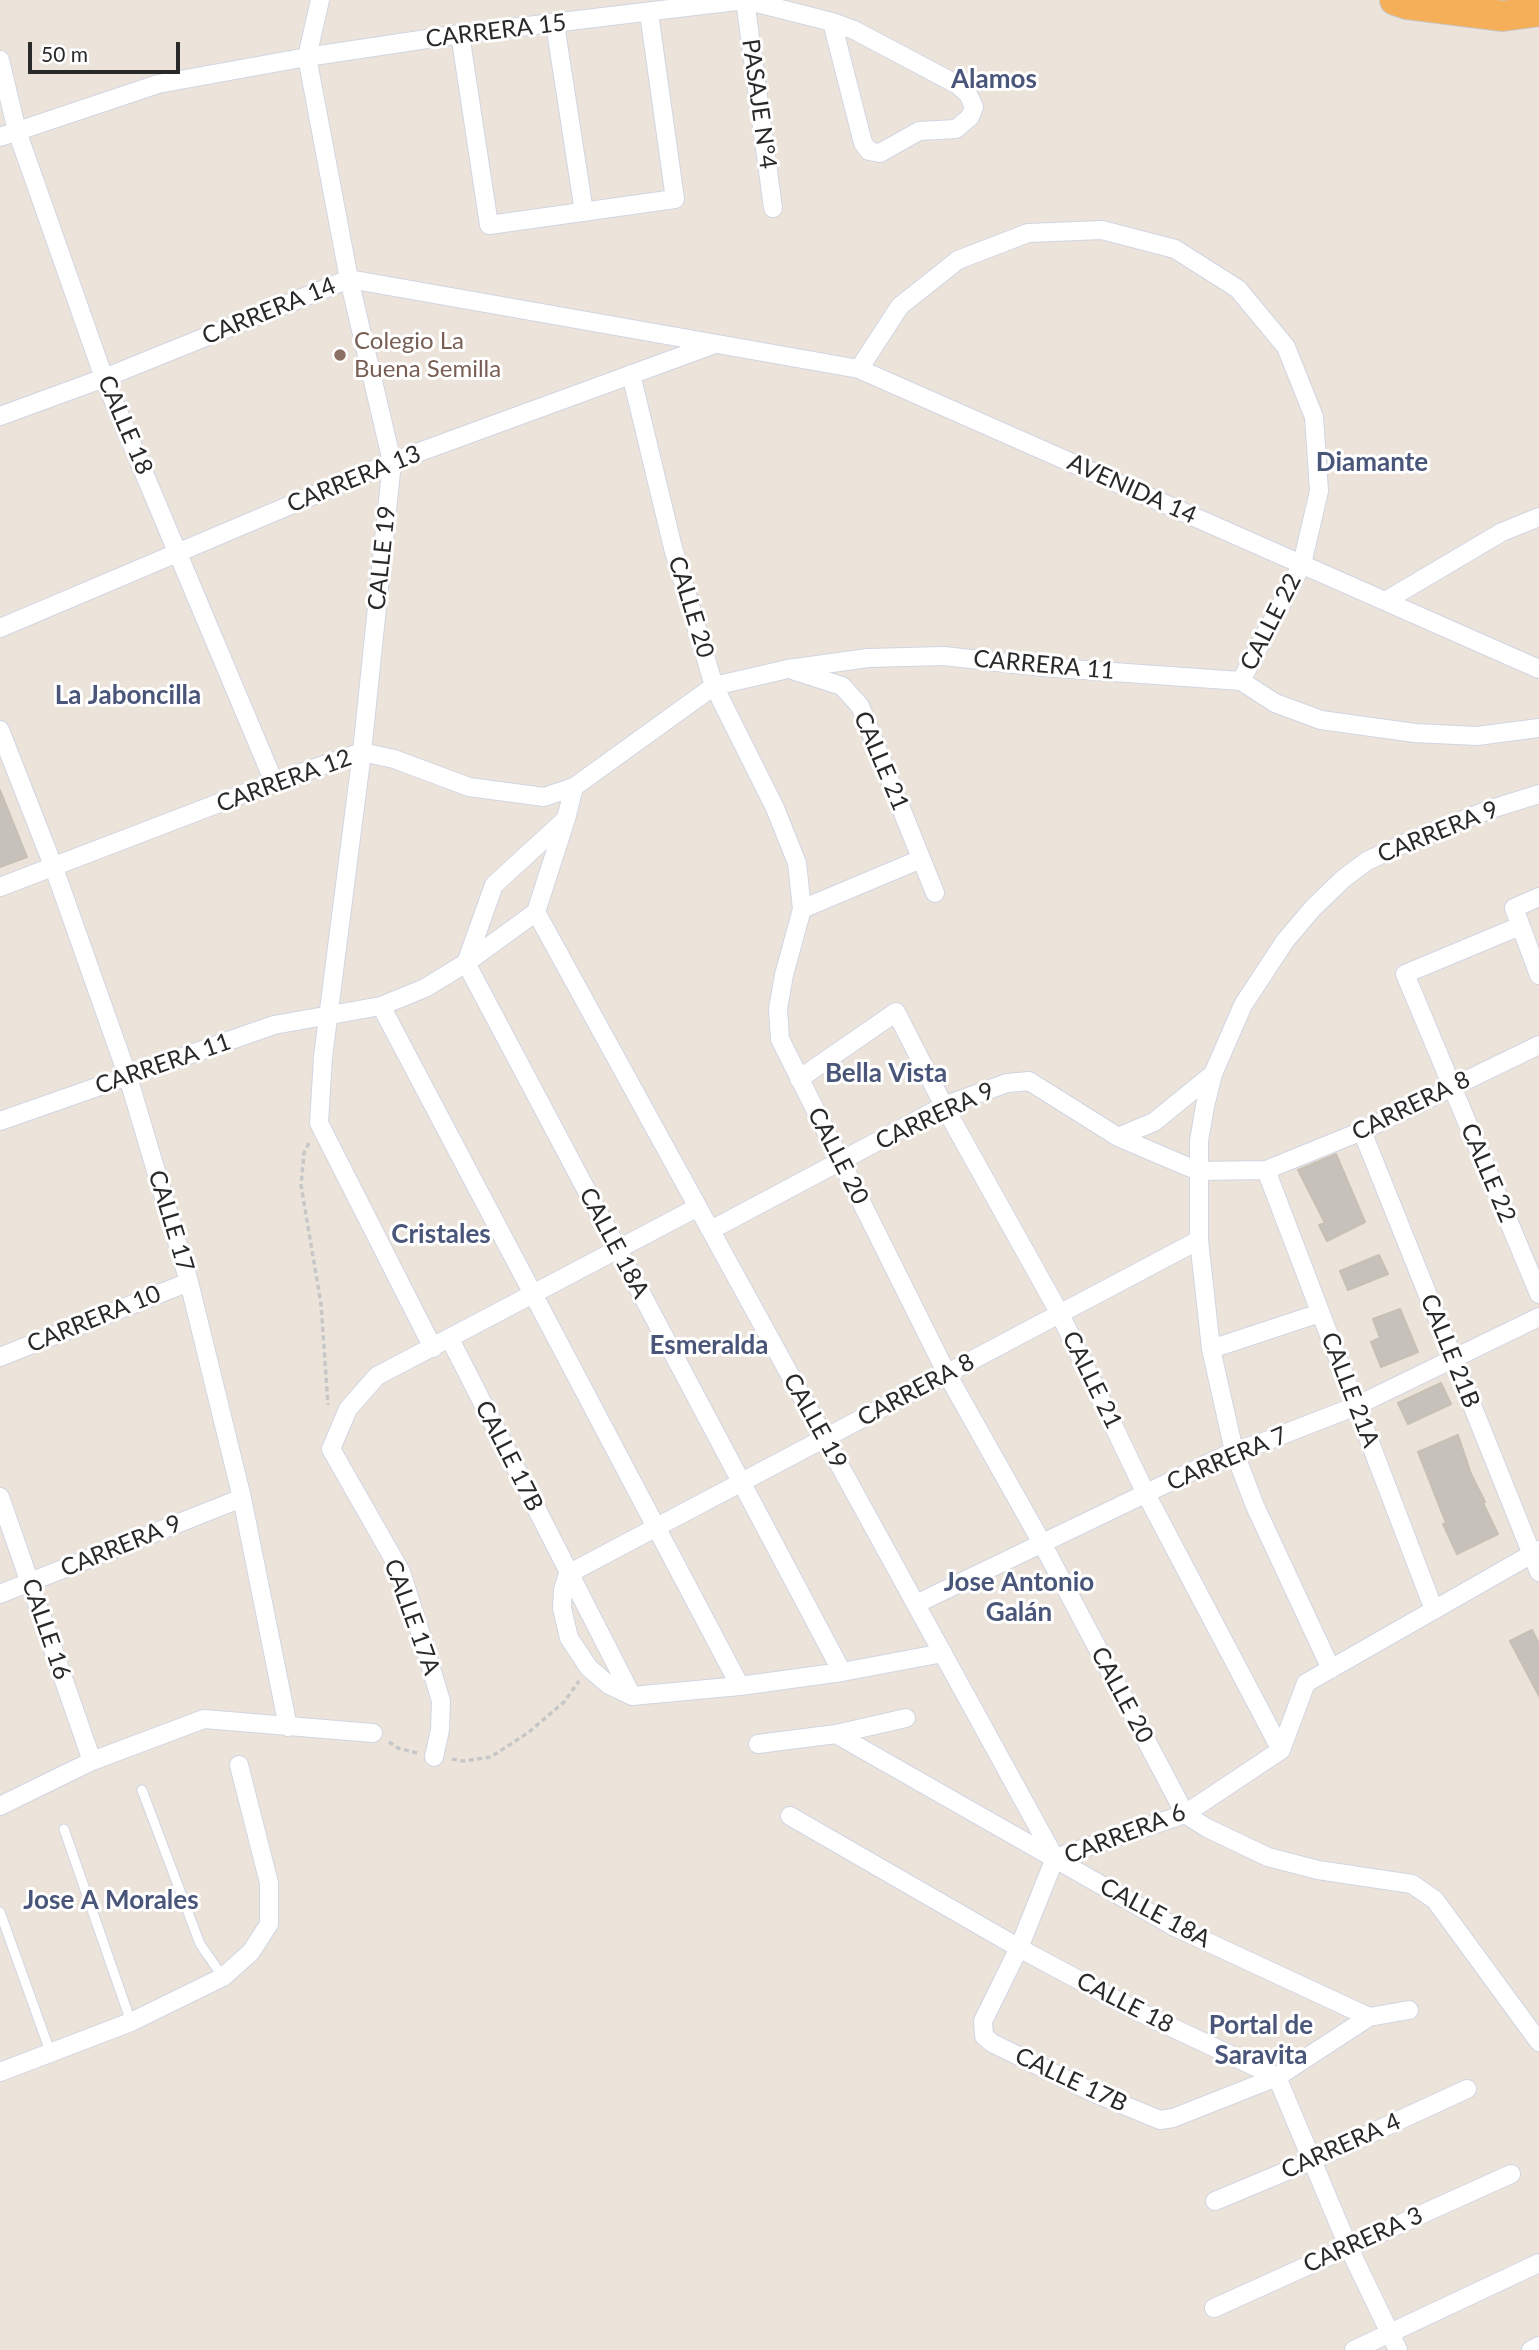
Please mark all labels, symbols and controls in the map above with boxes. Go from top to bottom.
street label: CARRERA 15 [424,8,568,54]
scale bar [32,28,184,72]
street label: PASAJE N°4 [736,37,782,171]
text: 50 m [41,41,88,66]
district label: Alamos [951,64,1037,96]
street label: CARRERA 14 [198,271,340,351]
place label: Colegio La Buena Semilla [354,327,501,383]
marker: Colegio La Buena Semilla [332,347,348,363]
street label: CALLE 18 [91,371,159,479]
street label: CARRERA 13 [283,439,425,519]
district label: Diamante [1316,447,1428,479]
street label: AVENIDA 14 [1063,448,1201,530]
street label: CALLE 19 [362,504,402,612]
street label: CALLE 20 [662,553,720,661]
street label: CALLE 22 [1234,569,1308,675]
street label: CARRERA 11 [972,644,1116,686]
district label: La Jaboncilla [55,680,201,712]
street label: CALLE 21 [847,707,915,815]
street label: CARRERA 12 [213,743,355,819]
street label: CARRERA 9 [1373,795,1503,869]
street label: CARRERA 11 [91,1027,235,1101]
district label: Bella Vista [825,1058,947,1090]
street label: CARRERA 8 [1347,1065,1475,1147]
street label: CARRERA 9 [871,1076,999,1156]
street label: CALLE 20 [801,1103,875,1209]
street label: CALLE 22 [1454,1119,1522,1227]
street label: CALLE 17 [142,1167,200,1275]
street label: CALLE 18A [573,1183,655,1303]
district label: Cristales [391,1219,491,1251]
street label: CARRERA 10 [23,1279,165,1359]
street label: CALLE 21B [1414,1290,1486,1412]
street label: CALLE 21 [1056,1327,1128,1433]
street label: CALLE 21A [1315,1328,1385,1452]
district label: Esmeralda [650,1330,768,1362]
street label: CARRERA 8 [853,1347,979,1433]
street label: CALLE 19 [777,1368,853,1474]
street label: CALLE 17B [469,1396,549,1516]
street label: CARRERA 7 [1163,1421,1291,1497]
street label: CARRERA 9 [56,1509,186,1583]
street label: CALLE 17A [378,1555,446,1679]
district label: Jose Antonio Galán [944,1567,1094,1628]
street label: CALLE 16 [15,1575,77,1683]
street label: CALLE 20 [1085,1642,1159,1748]
street label: CARRERA 6 [1060,1798,1190,1870]
street label: CALLE 18A [1095,1872,1215,1954]
district label: Jose A Morales [23,1885,199,1917]
street label: CALLE 18 [1072,1966,1178,2040]
district label: Portal de Saravita [1209,2010,1313,2072]
street label: CALLE 17B [1010,2042,1132,2118]
street label: CARRERA 4 [1277,2107,1405,2185]
street label: CARRERA 3 [1299,2201,1427,2279]

